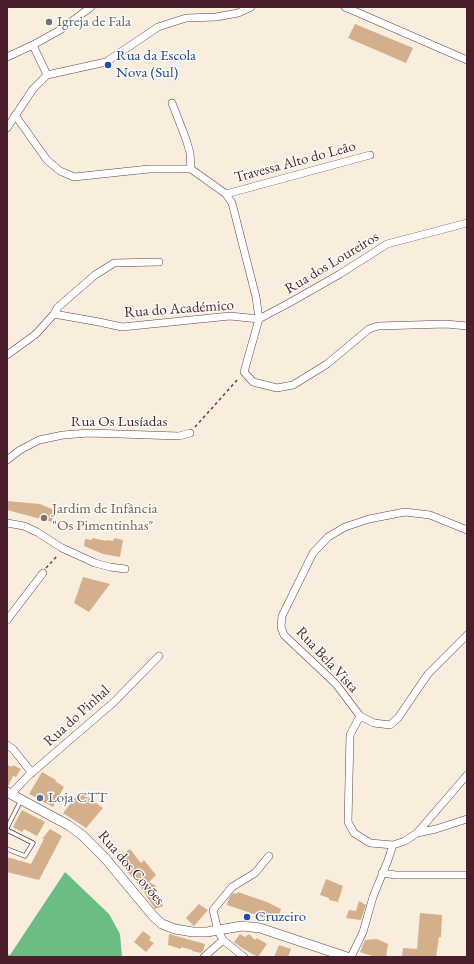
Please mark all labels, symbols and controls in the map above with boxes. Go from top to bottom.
place label: Igreja de Fala [57,13,131,31]
marker: Igreja de Fala [44,17,54,27]
place label: Rua da Escola Nova (Sul) [116,47,196,82]
marker: Rua da Escola Nova (Sul) [103,60,113,70]
street label: Travessa Alto do Leão [232,137,358,187]
street label: Rua dos Loureiros [282,228,382,298]
street label: Rua do Académico [124,296,234,322]
street label: Rua Os Lusíadas [71,413,167,431]
place label: Jardim de Infância "Os Pimentinhas" [52,500,158,535]
marker: Jardim de Infância "Os Pimentinhas" [39,513,49,523]
street label: Rua Bela Vista [292,623,362,697]
street label: Rua do Pinhal [40,682,114,750]
place label: Loja CTT [48,789,107,807]
marker: Loja CTT [35,793,45,803]
street label: Rua dos Covões [94,827,168,909]
place label: Cruzeiro [255,908,306,926]
marker: Cruzeiro [242,912,252,922]

